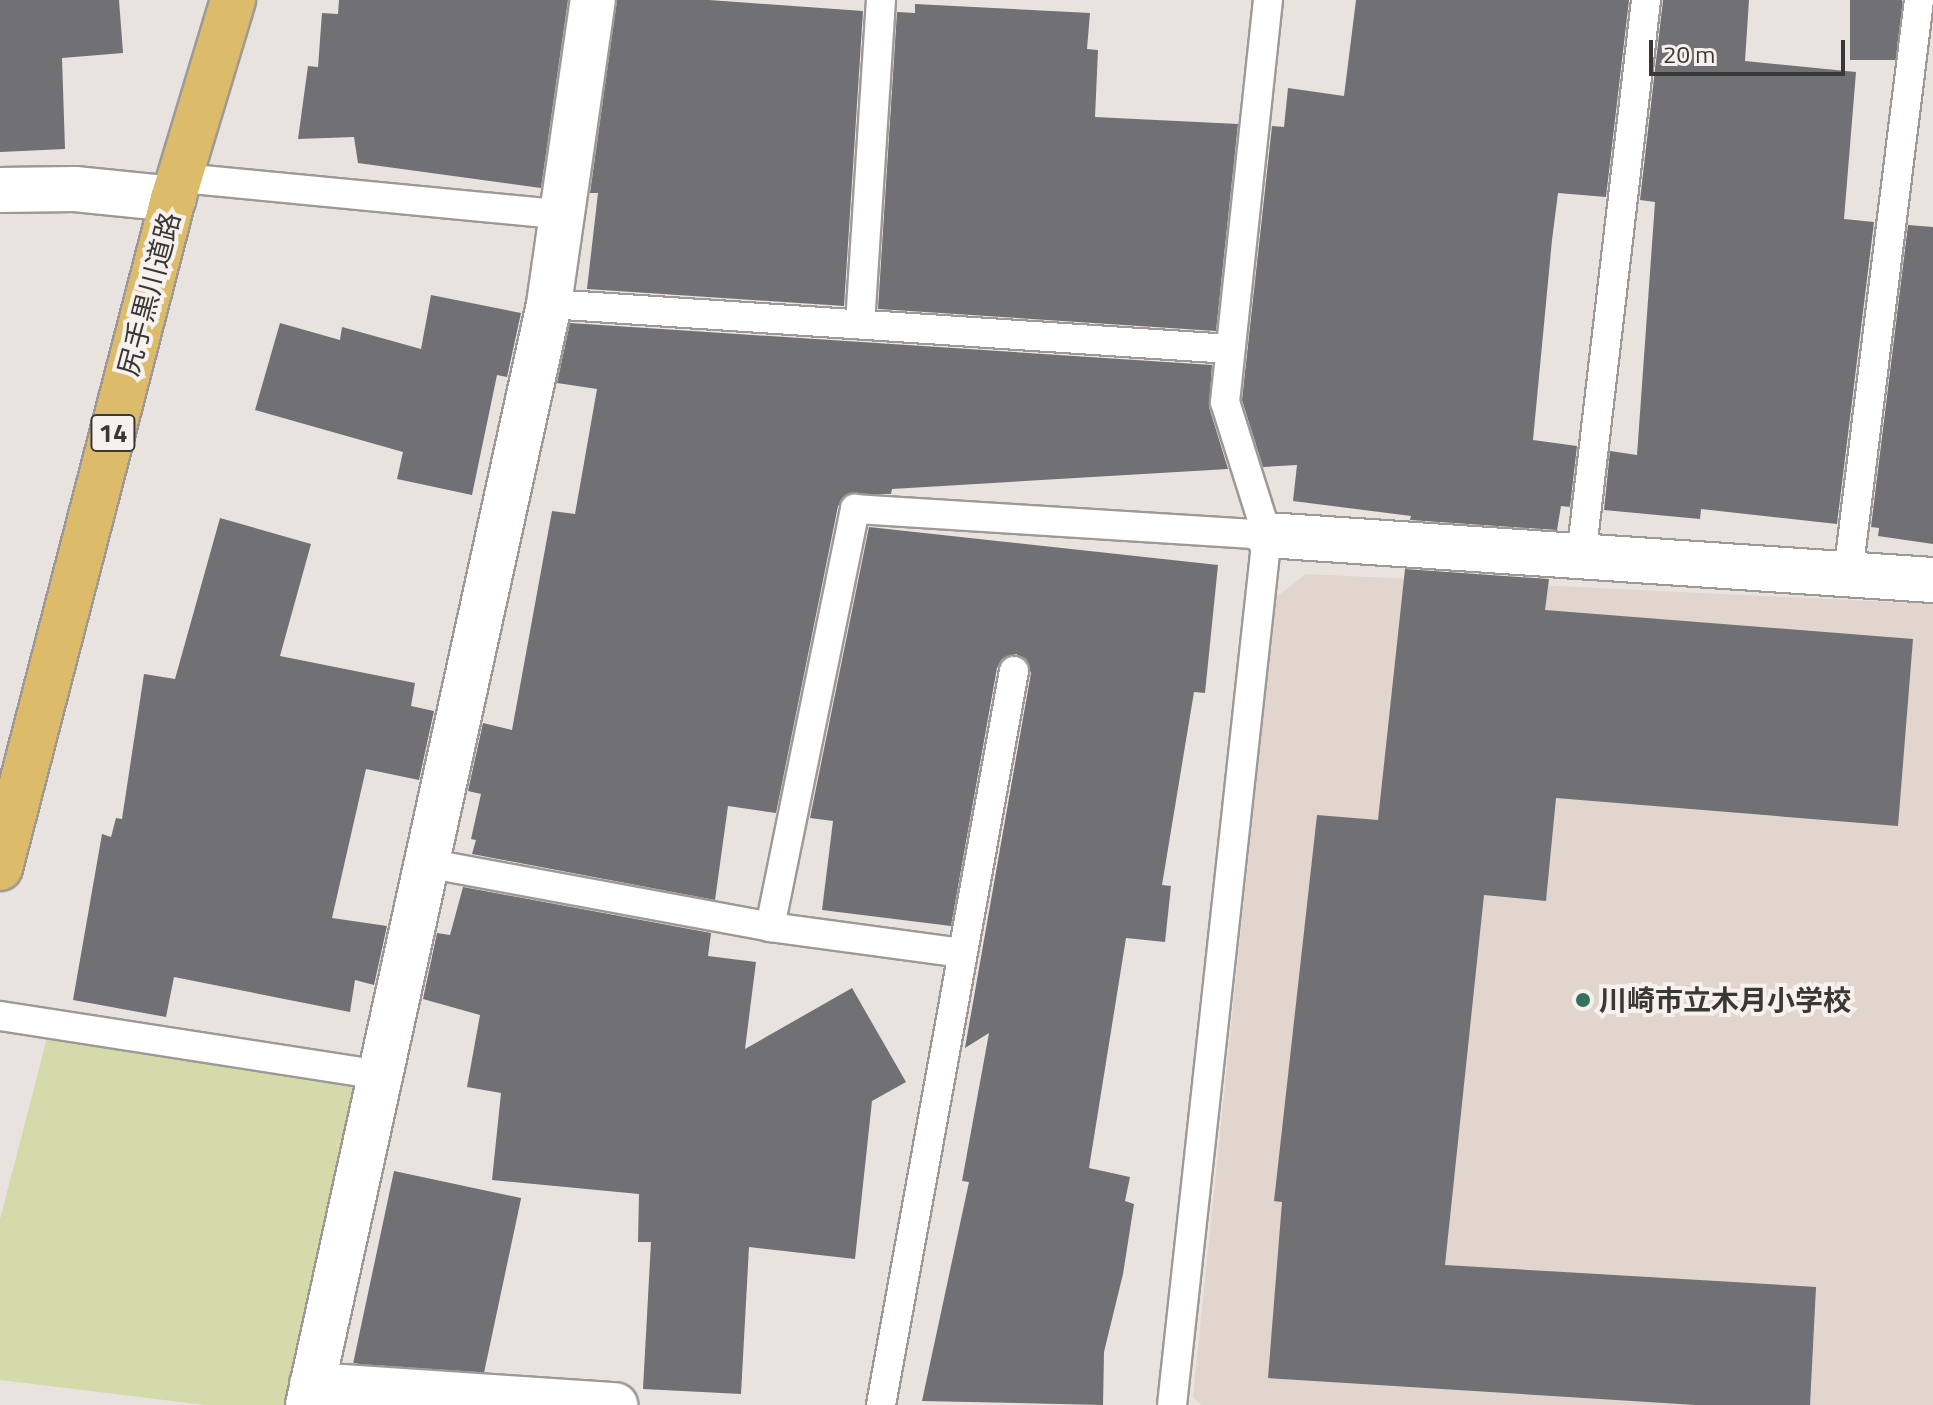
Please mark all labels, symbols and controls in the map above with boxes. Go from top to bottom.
scale bar [1653,24,1849,74]
text: 20 m [1663,36,1715,72]
street label: 尻手黒川道路 [111,209,187,379]
road number: 14 [89,411,137,455]
place label: 川崎市立木月小学校 [1599,983,1851,1017]
marker: 川崎市立木月小学校 [1574,991,1592,1009]

